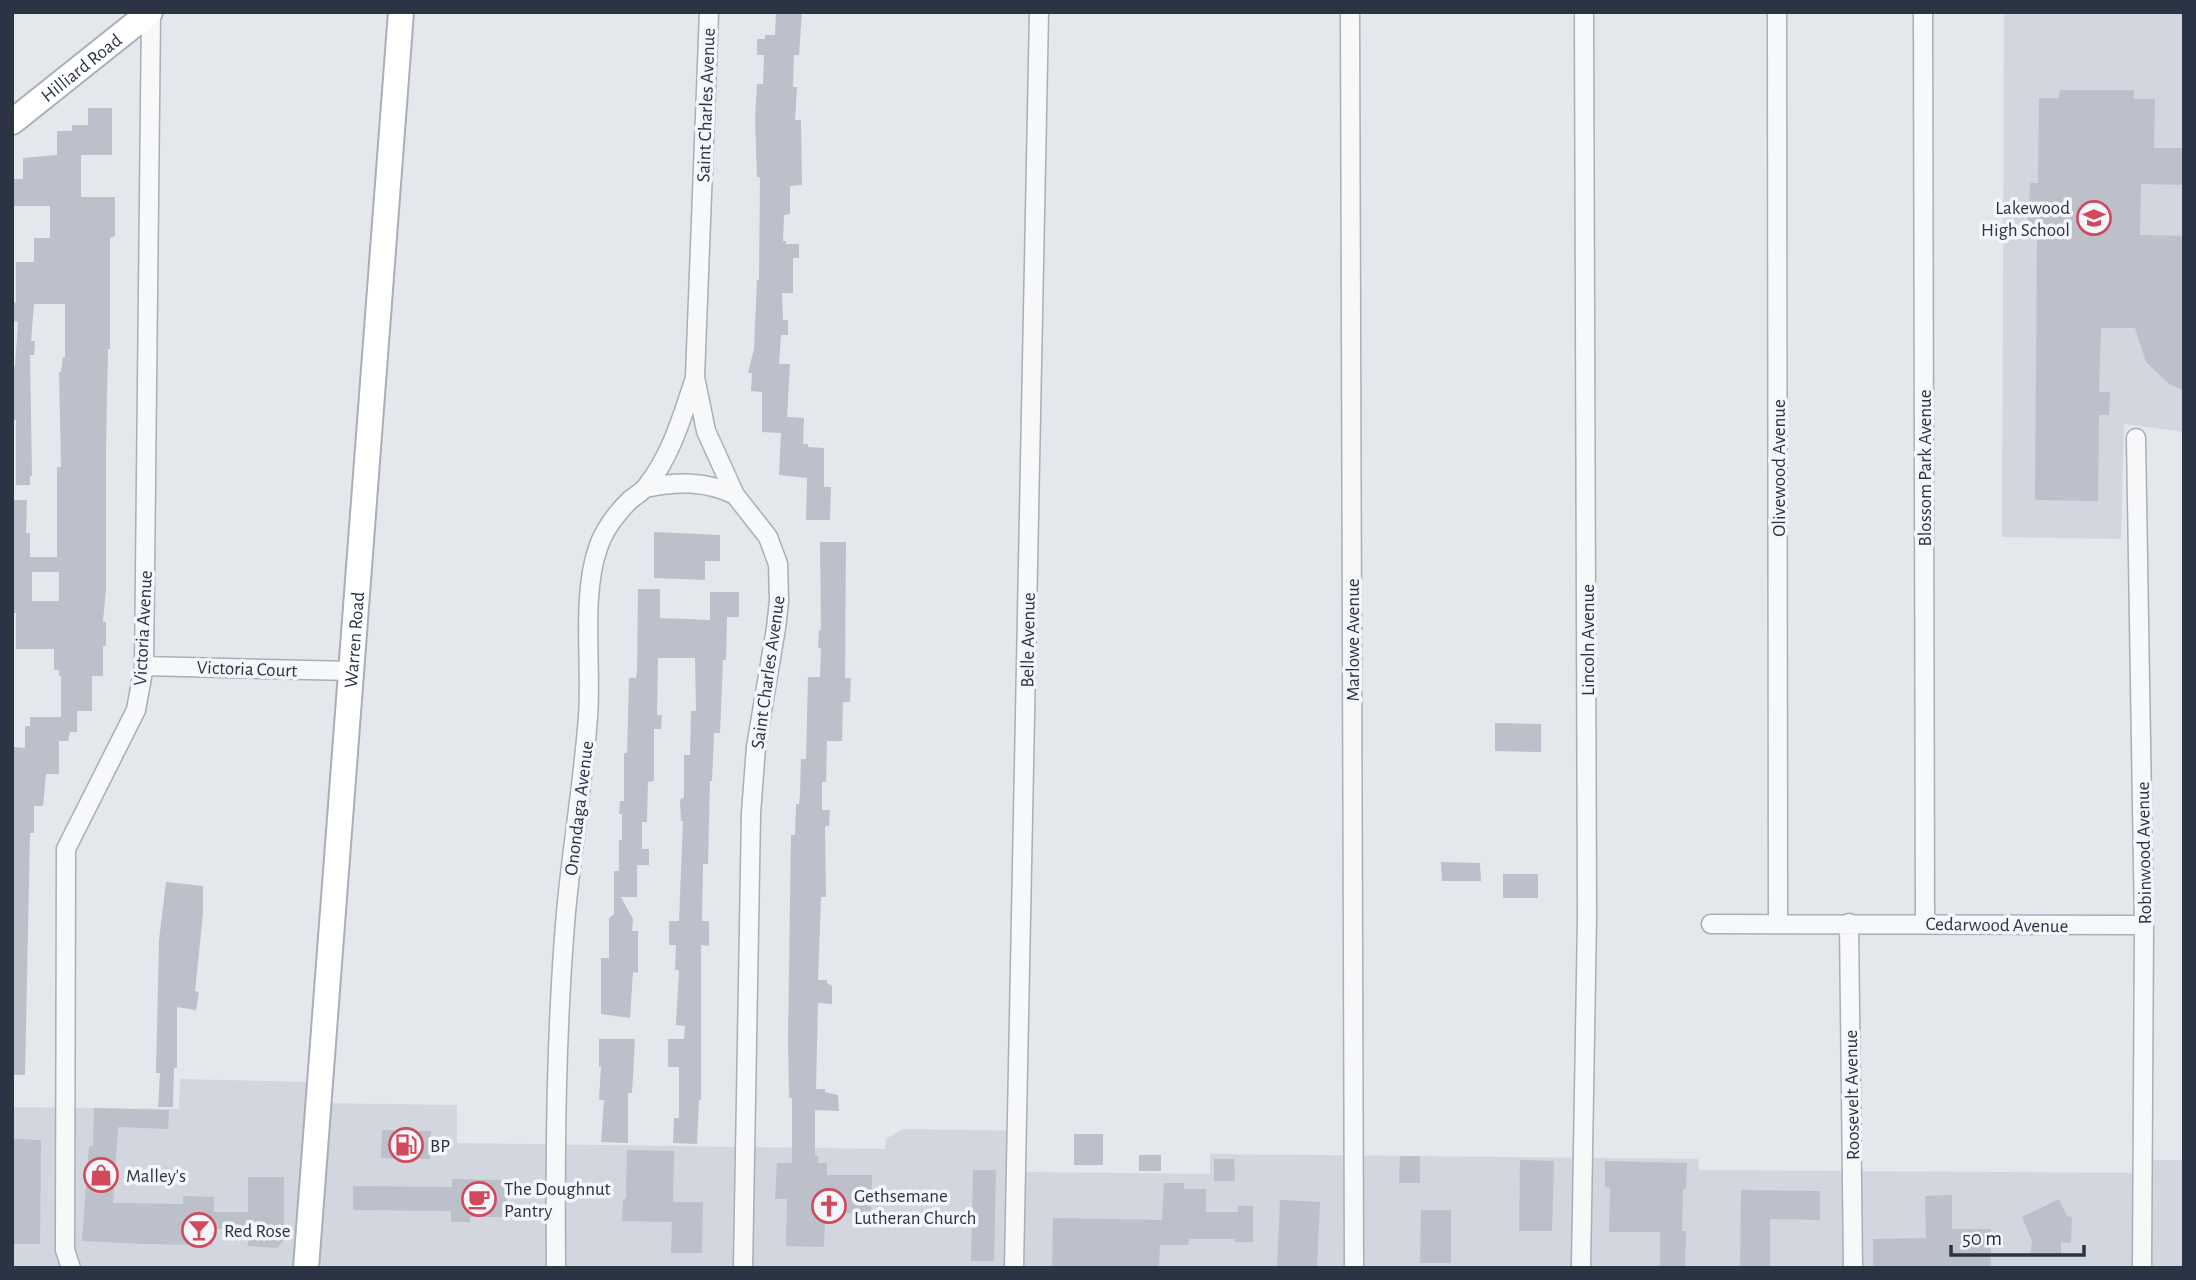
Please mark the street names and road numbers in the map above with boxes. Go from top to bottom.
street label: Saint Charles Avenue [694,28,719,183]
street label: Hilliard Road [38,31,126,106]
street label: Blossom Park Avenue [1916,389,1935,547]
street label: Olivewood Avenue [1770,399,1789,537]
street label: Victoria Avenue [131,570,156,686]
street label: Marlowe Avenue [1344,578,1363,702]
street label: Lincoln Avenue [1579,584,1598,696]
street label: Warren Road [342,591,368,689]
street label: Belle Avenue [1018,592,1039,688]
street label: Saint Charles Avenue [748,594,789,750]
street label: Victoria Court [196,658,298,681]
street label: Onondaga Avenue [562,740,597,877]
street label: Robinwood Avenue [2134,782,2155,924]
street label: Cedarwood Avenue [1926,915,2068,936]
street label: Roosevelt Avenue [1842,1030,1863,1160]

